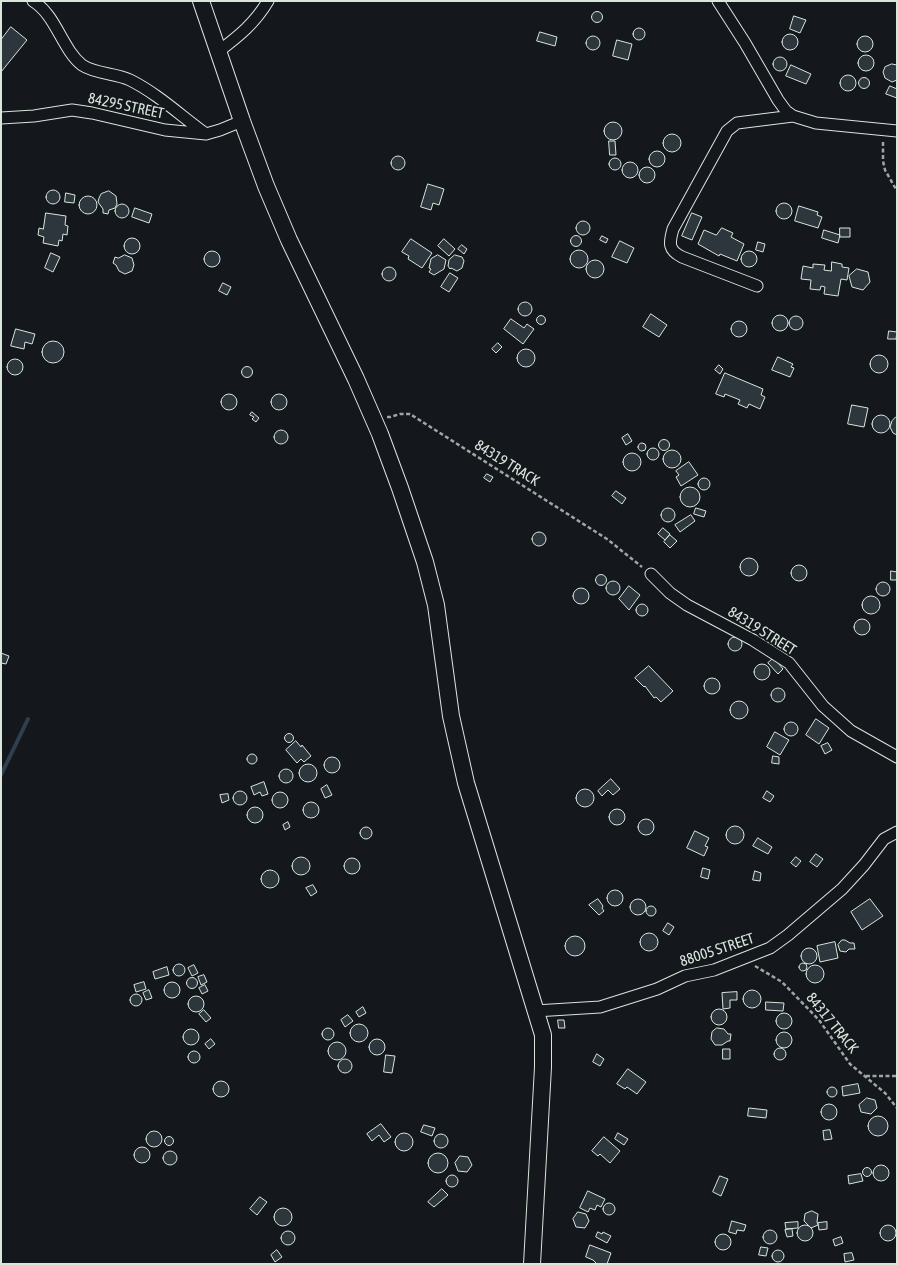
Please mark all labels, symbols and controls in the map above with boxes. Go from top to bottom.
street label: 84295 STREET [86,89,166,123]
street label: 84319 TRACK [471,436,543,490]
street label: 84319 STREET [725,603,799,659]
street label: 88005 STREET [678,930,756,970]
street label: 84317 TRACK [802,989,862,1057]

